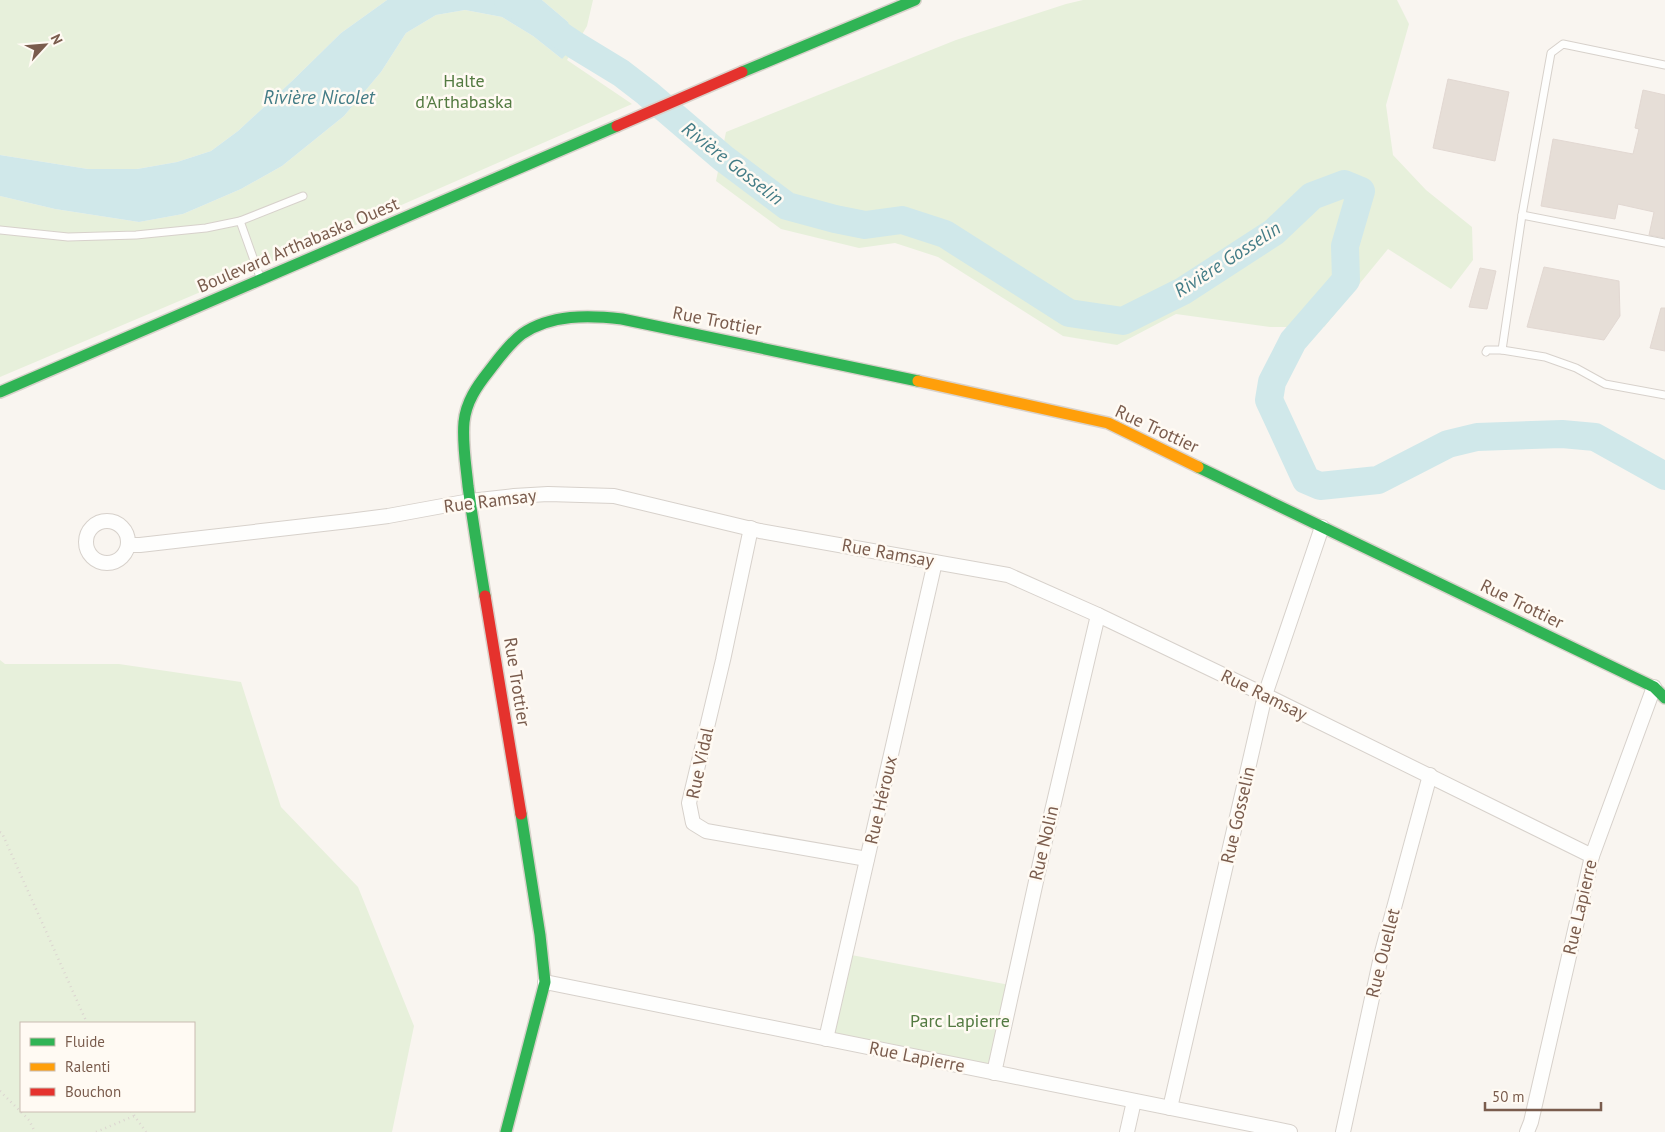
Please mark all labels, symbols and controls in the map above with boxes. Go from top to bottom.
north arrow [20,20,70,70]
text: N [47,31,67,47]
park label: Halte d'Arthabaska [415,69,513,113]
water label: Rivière Nicolet [263,85,376,109]
water label: Rivière Gosselin [678,116,789,210]
street label: Boulevard Arthabaska Ouest [193,192,402,298]
water label: Rivière Gosselin [1169,216,1285,302]
street label: Rue Trottier [671,301,763,340]
street label: Rue Trottier [1112,399,1203,458]
street label: Rue Ramsay [442,483,538,518]
street label: Rue Ramsay [840,533,937,572]
street label: Rue Trottier [1477,574,1568,634]
street label: Rue Trottier [499,636,536,728]
street label: Rue Ramsay [1217,664,1312,726]
street label: Rue Vidal [681,724,718,801]
street label: Rue Héroux [859,753,902,846]
street label: Rue Gosselin [1215,764,1260,866]
street label: Rue Nolin [1024,803,1063,882]
street label: Rue Lapierre [1557,857,1602,957]
street label: Rue Ouellet [1360,906,1405,1000]
park label: Parc Lapierre [910,1009,1010,1032]
legend [20,1022,195,1112]
text: Fluide [65,1032,105,1051]
street label: Rue Lapierre [867,1036,967,1077]
text: Ralenti [65,1057,111,1076]
scale bar [1485,1080,1601,1112]
text: Bouchon [65,1082,121,1101]
text: 50 m [1492,1087,1525,1106]

